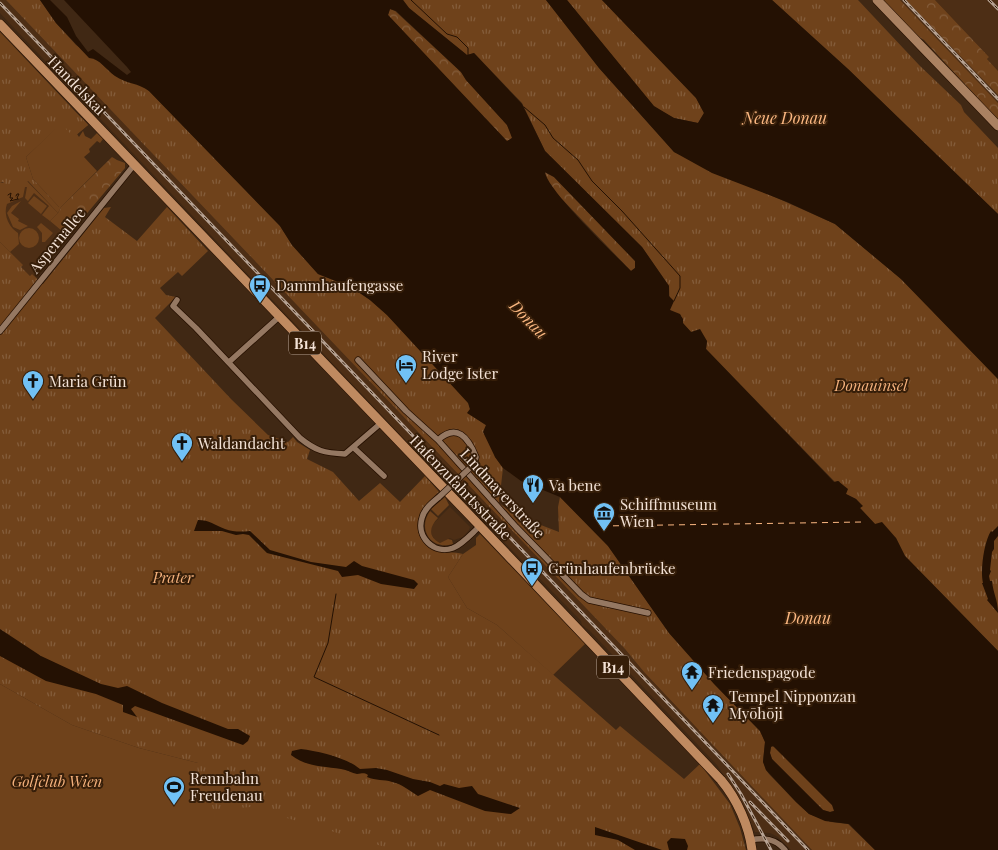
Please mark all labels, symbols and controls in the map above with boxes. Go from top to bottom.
street label: Handelskai [44,51,111,119]
water label: Neue Donau [741,107,827,128]
street label: Aspernallee [24,203,90,278]
bus stop icon: Dammhaufengasse [248,273,272,304]
place label: Dammhaufengasse [276,275,403,295]
water label: Donau [505,294,553,343]
road number: B14 [289,332,321,354]
place label: River Lodge Ister [422,346,498,383]
hotel icon: River Lodge Ister [394,353,418,384]
church icon: Maria Grün [21,369,45,400]
place label: Maria Grün [49,371,126,391]
park label: Donauinsel [834,375,908,395]
street label: Hafenzufahrtsstraße [406,430,516,544]
church icon: Waldandacht [170,431,194,462]
place label: Waldandacht [197,433,286,453]
street label: Lindmayerstraße [456,444,550,542]
restaurant icon: Va bene [521,473,545,504]
place label: Va bene [548,475,601,495]
place label: Schiffmuseum Wien [619,494,717,531]
museum icon: Schiffmuseum Wien [592,501,616,532]
bus stop icon: Grünhaufenbrücke [520,556,544,587]
place label: Grünhaufenbrücke [548,558,676,578]
park label: Prater [152,567,194,587]
water label: Donau [784,607,831,628]
road number: B14 [597,656,629,679]
temple icon: Friedenspagode [680,660,704,691]
place label: Friedenspagode [708,662,816,682]
place label: Tempel Nipponzan Myōhōji [729,686,856,723]
temple icon: Tempel Nipponzan Myōhōji [701,693,725,724]
place label: Rennbahn Freudenau [190,768,263,805]
park label: Golfclub Wien [12,771,102,791]
sports icon: Rennbahn Freudenau [162,775,186,806]

